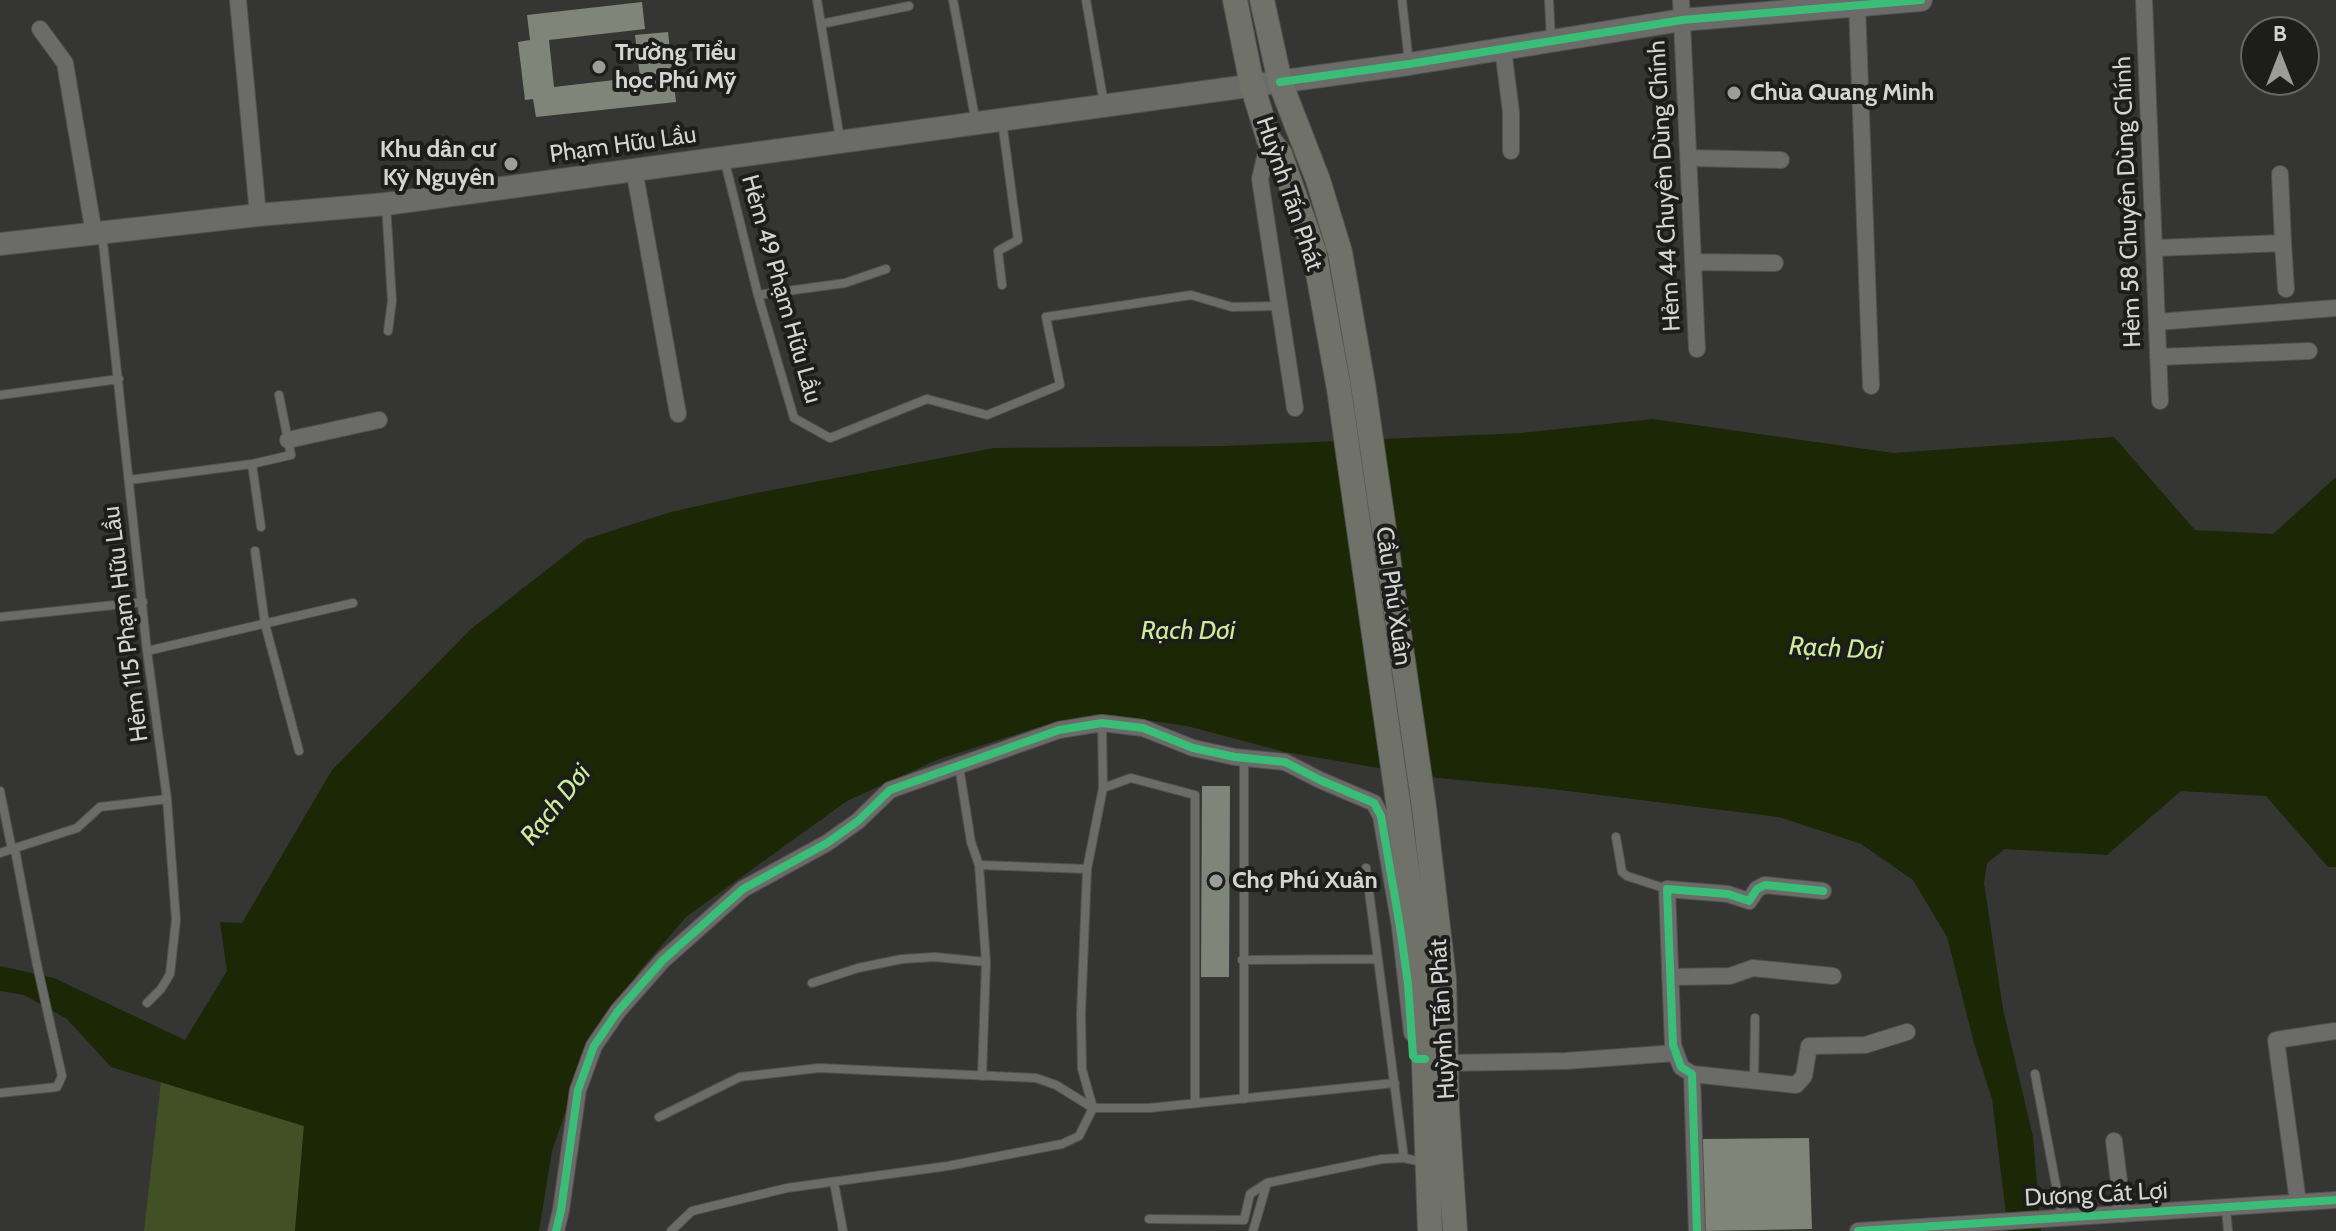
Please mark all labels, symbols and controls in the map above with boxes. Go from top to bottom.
north arrow [2240,16,2320,96]
text: B [2273,20,2287,47]
place label: Trường Tiểu học Phú Mỹ [615,39,736,95]
street label: Hẻm 44 Chuyên Dùng Chính [1643,40,1687,332]
street label: Hẻm 58 Chuyên Dùng Chính [2109,56,2147,348]
marker: Trường Tiểu học Phú Mỹ [590,58,608,76]
place label: Chùa Quang Minh [1750,79,1934,107]
marker: Chùa Quang Minh [1725,84,1743,102]
street label: Huỳnh Tấn Phát [1249,113,1329,275]
street label: Phạm Hữu Lầu [548,120,698,170]
place label: Khu dân cư Kỷ Nguyên [380,136,495,192]
marker: Khu dân cư Kỷ Nguyên [502,155,520,173]
street label: Hẻm 49 Phạm Hữu Lầu [735,172,827,406]
street label: Hẻm 115 Phạm Hữu Lầu [97,504,155,744]
street label: Cầu Phú Xuân [1369,525,1417,667]
water label: Rạch Dơi [1141,615,1235,647]
water label: Rạch Dơi [1788,631,1884,667]
water label: Rạch Dơi [514,758,598,852]
place label: Chợ Phú Xuân [1232,867,1378,895]
marker: Chợ Phú Xuân [1207,872,1225,890]
street label: Huỳnh Tấn Phát [1424,938,1462,1100]
street label: Dương Cát Lợi [2024,1177,2168,1213]

